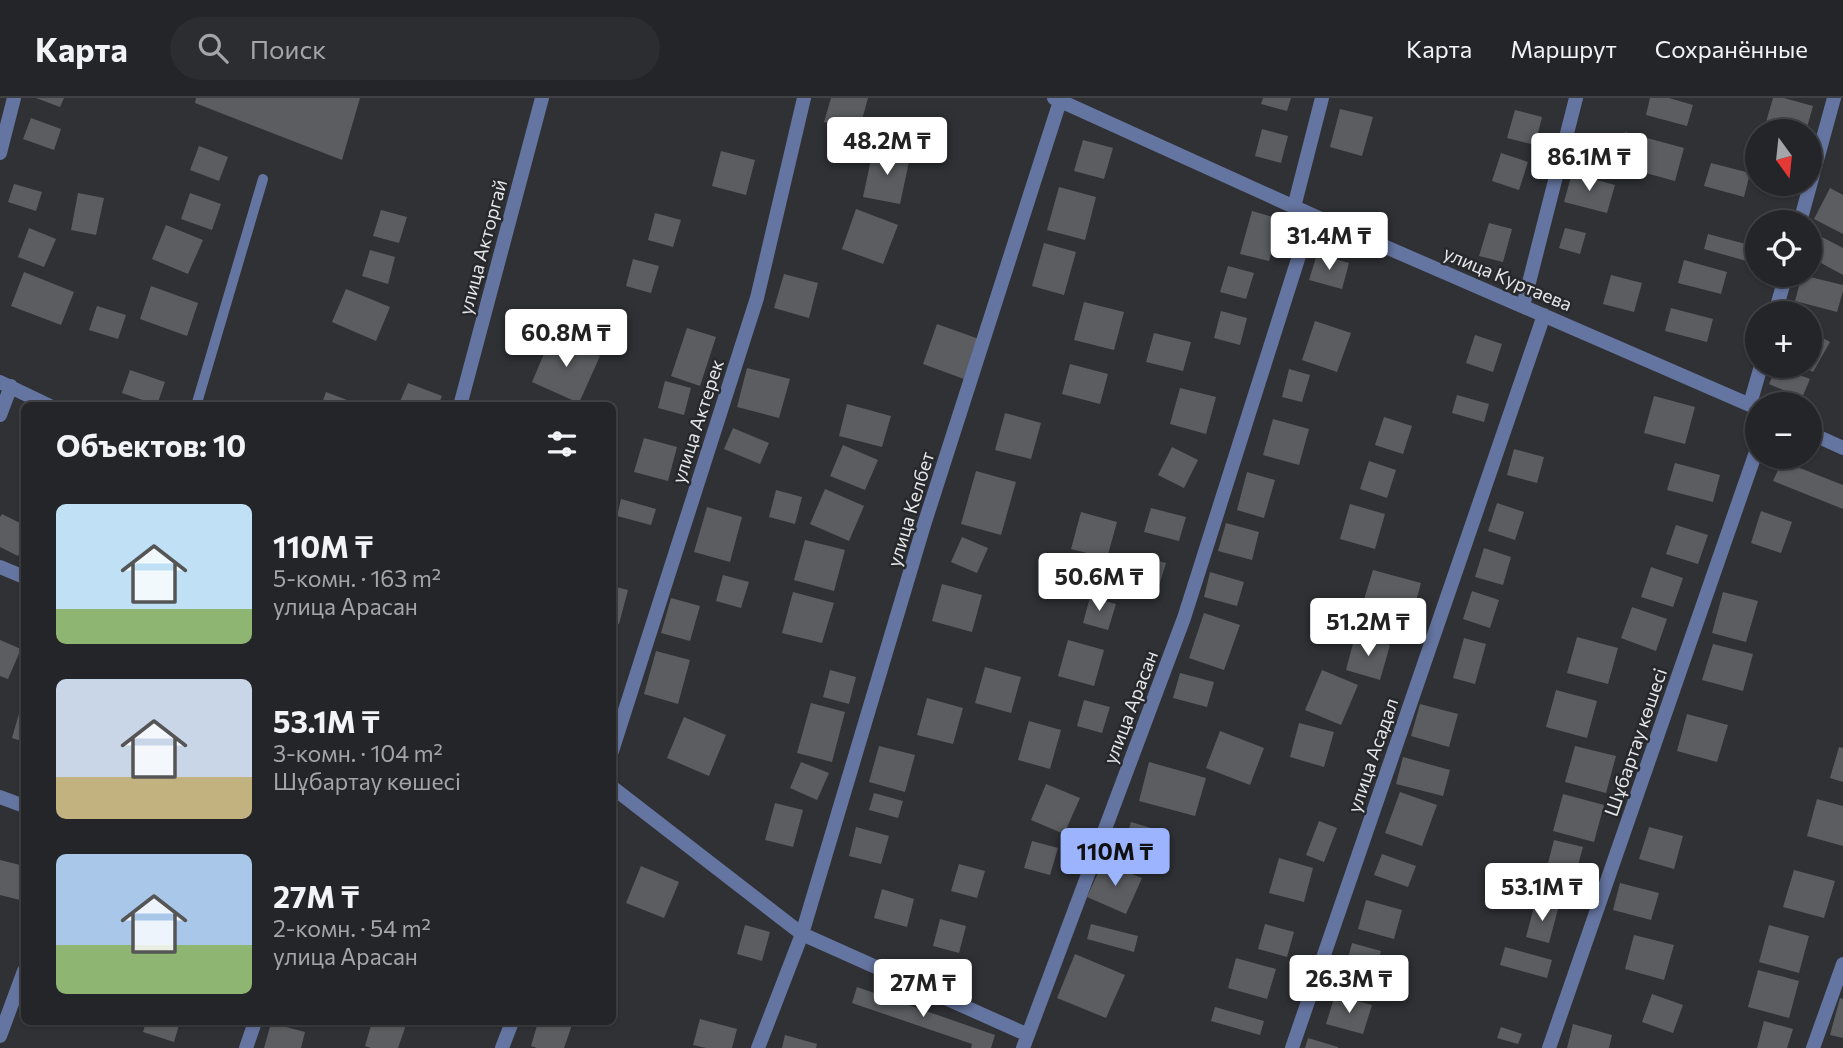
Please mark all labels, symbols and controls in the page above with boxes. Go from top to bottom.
search box [170,17,660,80]
text: Карта [35,28,128,69]
icon: search [194,29,232,67]
text: Поиск [250,33,326,64]
text: Карта [1406,34,1472,63]
text: Маршрут [1510,34,1617,63]
text: Сохранённые [1655,34,1808,63]
pin: 48.2M ₸ [822,118,952,177]
north arrow [1745,119,1822,196]
map controls [1745,119,1822,469]
text: 48.2M ₸ [843,126,931,154]
pin: 86.1M ₸ [1524,134,1654,193]
text: 86.1M ₸ [1547,142,1631,170]
street label: улица Акторгай [453,177,511,317]
button: locate [1745,210,1822,287]
pin: 31.4M ₸ [1264,212,1394,272]
text: 31.4M ₸ [1287,221,1371,249]
street label: улица Куртаева [1440,241,1576,315]
button: + [1745,301,1822,378]
pin: 60.8M ₸ [501,310,631,369]
text: 60.8M ₸ [521,318,611,346]
street label: улица Актерек [666,356,728,486]
button: − [1745,392,1822,469]
icon: filters [543,425,581,463]
text: Объектов: 10 [56,426,246,463]
street label: улица Келбет [882,449,938,569]
text: 110M ₸ [273,527,373,564]
icon: home [112,532,196,616]
pin: 50.6M ₸ [1034,554,1164,613]
text: 50.6M ₸ [1055,562,1144,590]
text: 5-комн. · 163 m² [273,564,441,592]
text: улица Арасан [273,592,418,620]
pin: 51.2M ₸ [1303,598,1433,658]
text: 51.2M ₸ [1326,607,1410,635]
street label: улица Арасан [1098,647,1162,767]
street label: Шұбартау көшесі [1599,665,1671,819]
street label: улица Асадал [1342,695,1402,815]
text: 53.1M ₸ [273,702,380,739]
icon: home [112,707,196,791]
text: 3-комн. · 104 m² [273,739,443,767]
text: Шұбартау көшесі [273,767,461,795]
pin: 110M ₸ [1058,828,1172,888]
text: 110M ₸ [1077,837,1153,865]
pin: 53.1M ₸ [1477,864,1607,923]
text: 53.1M ₸ [1501,872,1583,900]
text: 27M ₸ [273,877,359,914]
icon: home [112,882,196,966]
text: 2-комн. · 54 m² [273,914,431,942]
text: улица Арасан [273,942,418,970]
pin: 26.3M ₸ [1284,956,1414,1015]
pin: 27M ₸ [874,960,972,1019]
text: 26.3M ₸ [1306,964,1392,992]
text: 27M ₸ [890,968,956,996]

